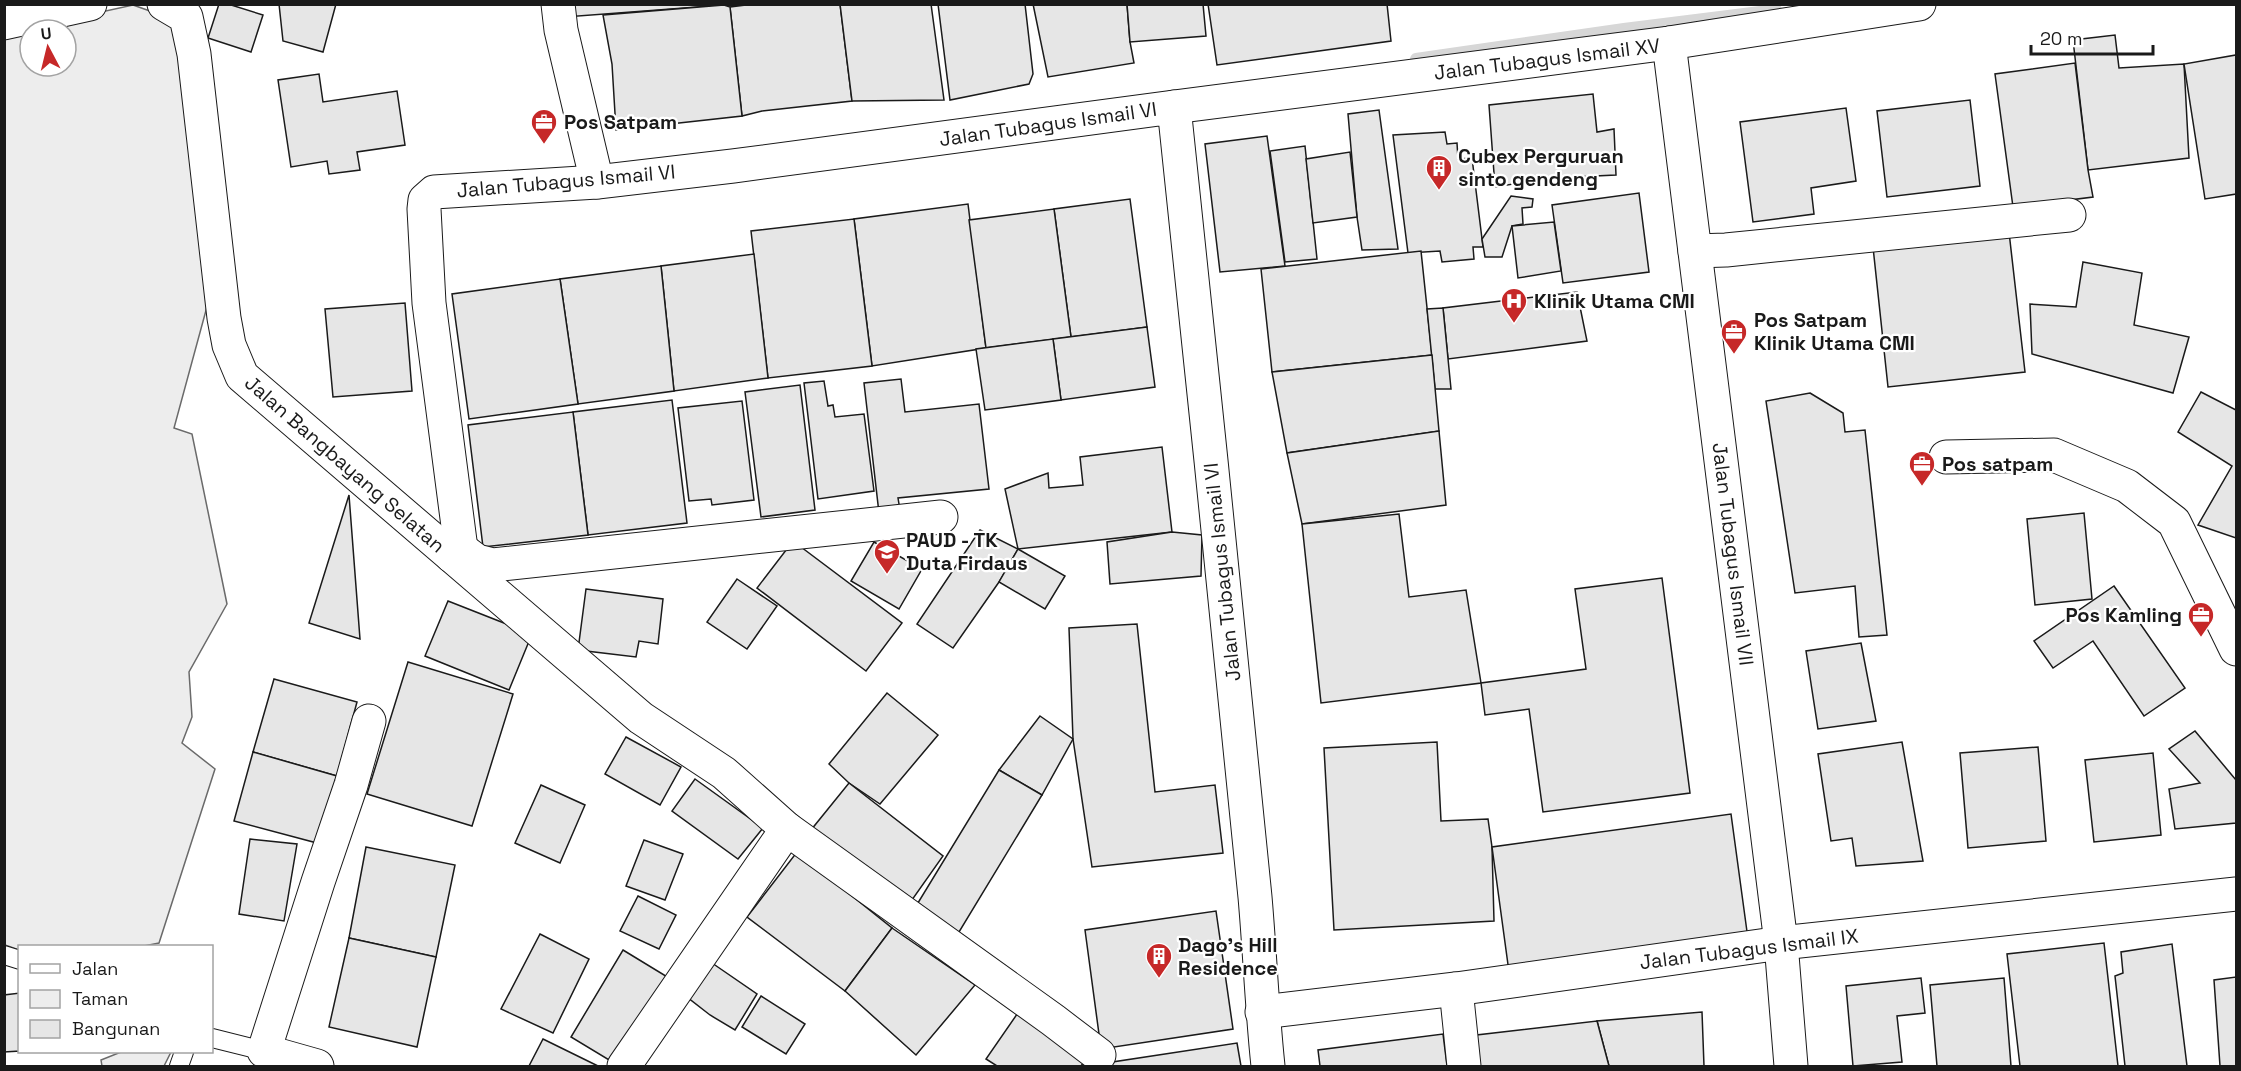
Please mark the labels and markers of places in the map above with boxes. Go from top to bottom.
office icon: Pos Satpam [529,107,559,145]
place label: Pos Satpam [564,109,677,135]
place label: Cubex Perguruan sinto gendeng [1458,143,1624,192]
building icon: Cubex Perguruan sinto gendeng [1424,153,1454,191]
hospital icon: Klinik Utama CMI [1499,286,1529,324]
place label: Klinik Utama CMI [1534,288,1695,314]
place label: Pos Satpam Klinik Utama CMI [1754,307,1915,356]
office icon: Pos Satpam Klinik Utama CMI [1719,317,1749,355]
office icon: Pos satpam [1907,449,1937,487]
place label: Pos satpam [1942,451,2053,477]
place label: PAUD - TK Duta Firdaus [906,527,1028,576]
school or university icon: PAUD - TK Duta Firdaus [872,537,902,575]
office icon: Pos Kamling [2186,600,2216,638]
place label: Pos Kamling [2065,602,2182,628]
place label: Dago's Hill Residence [1178,932,1278,981]
building icon: Dago's Hill Residence [1144,941,1174,979]

